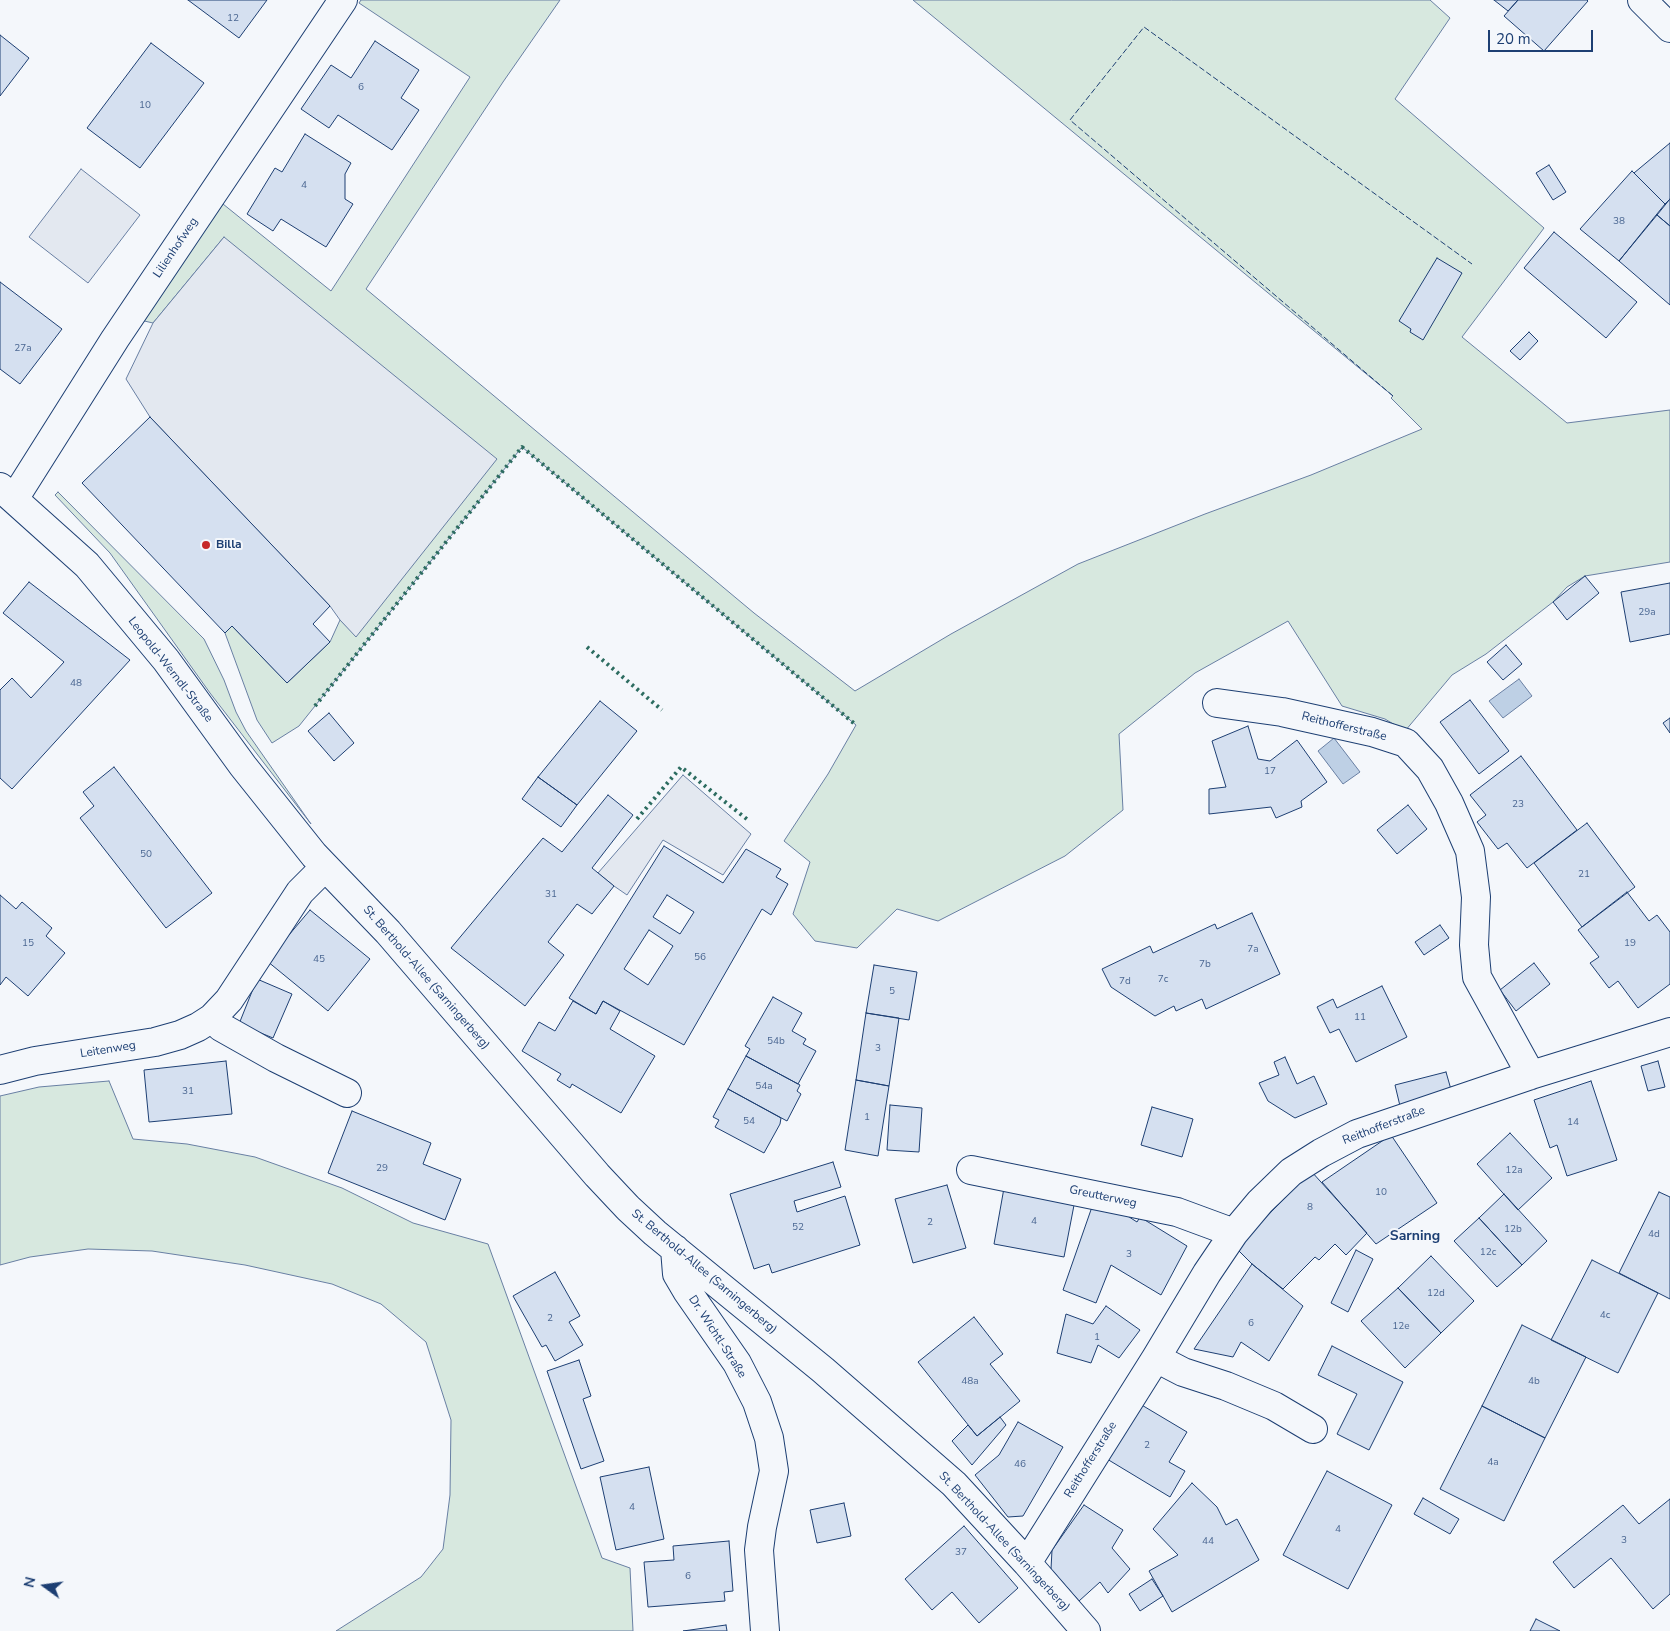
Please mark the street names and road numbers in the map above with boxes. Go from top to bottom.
street label: Lilienhofweg [151,215,201,281]
street label: Leopold-Werndl-Straße [124,615,216,725]
street label: Reithofferstraße [1300,709,1388,745]
street label: St. Berthold-Allee (Sarningerberg) [360,903,492,1053]
street label: Leitenweg [79,1038,137,1062]
street label: Reithofferstraße [1341,1104,1427,1148]
street label: Greutterweg [1068,1183,1138,1211]
street label: St. Berthold-Allee (Sarningerberg) [628,1207,780,1337]
street label: Dr. Wichtl-Straße [685,1293,749,1381]
street label: Reithofferstraße [1062,1419,1120,1501]
street label: St. Berthold-Allee (Sarningerberg) [935,1469,1073,1615]

